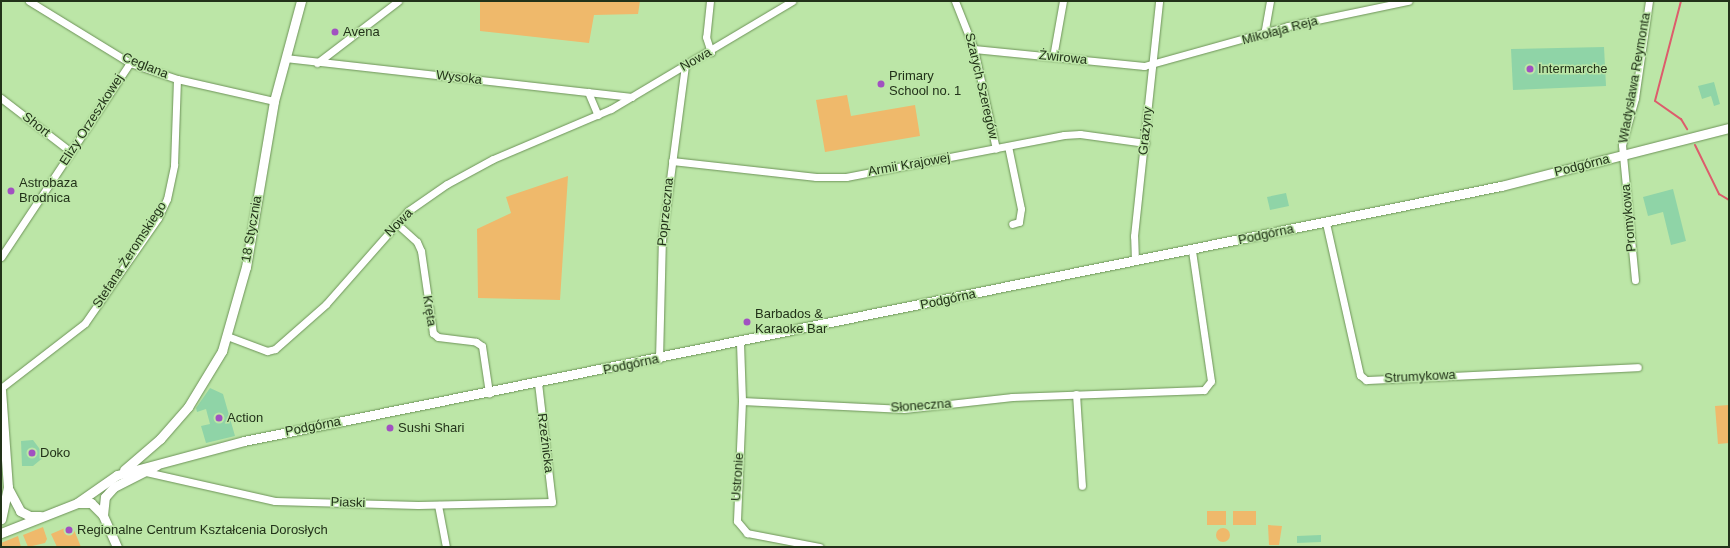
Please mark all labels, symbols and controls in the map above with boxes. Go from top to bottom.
street label: Władysława Reymonta [1616,12,1654,144]
street label: Mikołaja Reja [1240,13,1320,49]
place label: Avena [343,24,380,40]
marker: Avena [330,27,340,37]
street label: Szarych Szeregów [961,31,1001,141]
street label: Nowa [678,45,714,75]
street label: Żwirowa [1038,48,1088,68]
street label: Ceglana [120,50,170,82]
place label: Intermarche [1538,61,1607,77]
marker: Intermarche [1525,64,1535,74]
street label: Wysoka [435,68,483,88]
place label: Primary School no. 1 [889,69,961,100]
street label: Elizy Orzeszkowej [57,72,127,168]
marker: Primary School no. 1 [876,79,886,89]
street label: Grażyny [1136,106,1156,156]
street label: Short [19,109,53,141]
street label: Armii Krajowej [867,150,951,180]
street label: Podgórna [1553,152,1611,180]
place label: Astrobaza Brodnica [19,176,78,207]
street label: Poprzeczna [655,177,677,247]
street label: Promykowa [1618,183,1640,253]
marker: Astrobaza Brodnica [6,186,16,196]
street label: 18 Stycznia [238,195,266,263]
street label: Stefana Żeromskiego [90,199,170,311]
street label: Nowa [382,206,416,240]
street label: Podgórna [1237,222,1295,248]
street label: Podgórna [919,287,977,313]
street label: Kręta [419,294,439,328]
place label: Barbados & Karaoke Bar [755,307,827,338]
marker: Barbados & Karaoke Bar [742,317,752,327]
street label: Podgórna [602,352,660,378]
street label: Strumykowa [1384,367,1456,387]
street label: Słoneczna [890,396,952,416]
place label: Action [227,410,263,426]
street label: Rzeźnicka [534,412,556,474]
marker: Action [214,413,224,423]
street label: Podgórna [284,414,342,440]
place label: Sushi Shari [398,420,464,436]
marker: Sushi Shari [385,423,395,433]
place label: Doko [40,445,70,461]
marker: Doko [27,448,37,458]
street label: Ustronie [729,452,747,502]
street label: Piaski [330,495,366,511]
place label: Regionalne Centrum Kształcenia Dorosłych [77,522,328,538]
marker: Regionalne Centrum Kształcenia Dorosłych [64,525,74,535]

